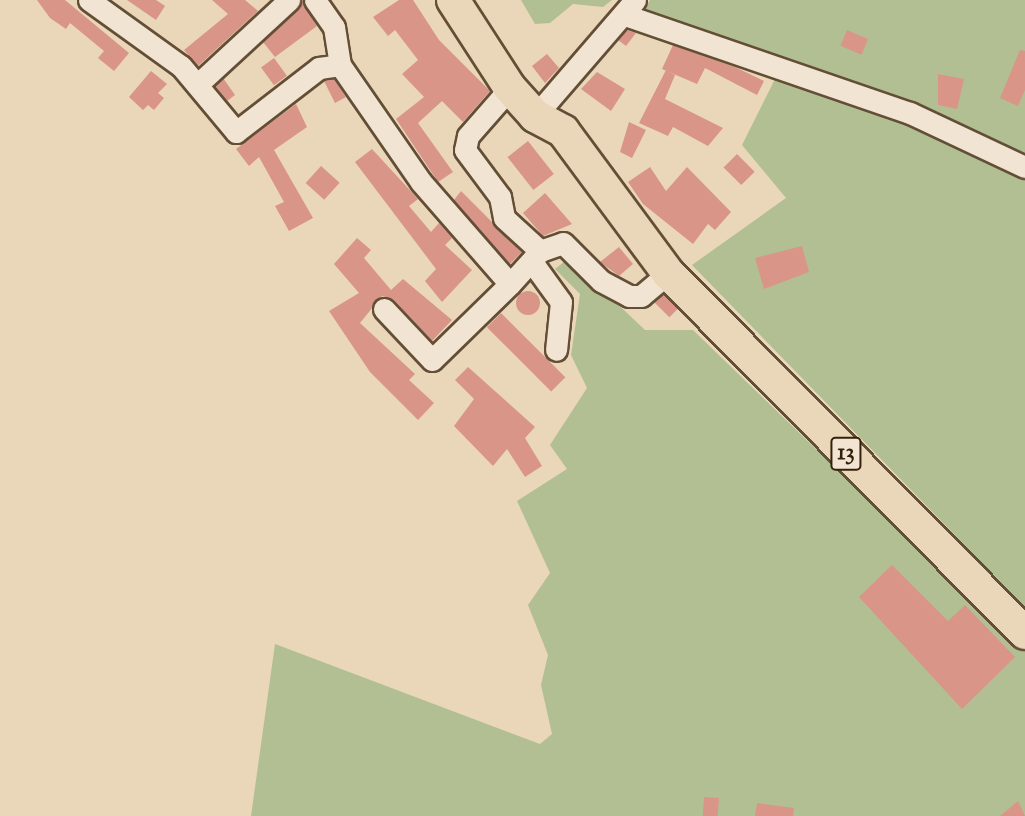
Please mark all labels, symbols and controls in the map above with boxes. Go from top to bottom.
road number: 13 [830,435,862,474]

